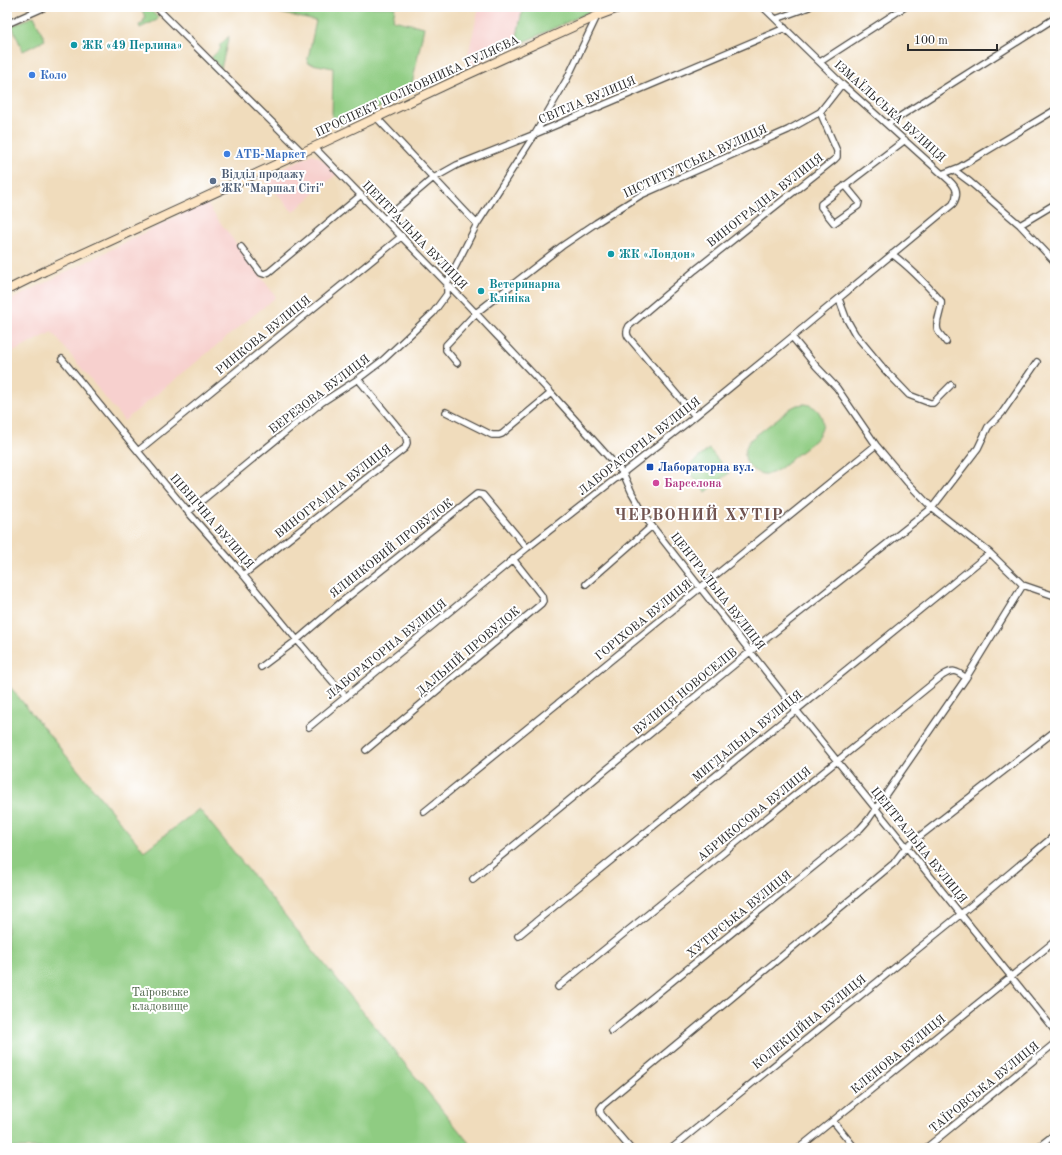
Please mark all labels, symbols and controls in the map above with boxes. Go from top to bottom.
scale bar [908,26,997,52]
street label: ПРОСПЕКТ ПОЛКОВНИКА ГУЛЯЄВА [314,34,521,140]
text: 100 m [914,35,948,47]
marker: ЖК «49 Перлина» [69,40,79,50]
place label: ЖК «49 Перлина» [82,40,182,52]
street label: ІЗМАЇЛЬСЬКА ВУЛИЦЯ [832,56,950,165]
marker: Коло [27,70,37,80]
place label: Коло [40,70,67,82]
street label: СВІТЛА ВУЛИЦЯ [537,75,638,127]
street label: ІНСТИТУТСЬКА ВУЛИЦЯ [622,123,769,201]
marker: АТБ-Маркет [222,149,232,159]
place label: АТБ-Маркет [235,149,306,161]
street label: ВИНОГРАДНА ВУЛИЦЯ [705,152,826,250]
place label: Відділ продажу ЖК "Маршал Сіті" [221,169,324,195]
marker: Відділ продажу ЖК "Маршал Сіті" [208,176,218,186]
street label: ЦЕНТРАЛЬНА ВУЛИЦЯ [360,179,469,292]
marker: ЖК «Лондон» [606,249,616,259]
place label: ЖК «Лондон» [619,249,696,261]
place label: Ветеринарна Клініка [489,279,560,305]
marker: Ветеринарна Клініка [476,286,486,296]
street label: РИНКОВА ВУЛИЦЯ [214,294,313,377]
street label: БЕРЕЗОВА ВУЛИЦЯ [267,353,372,437]
street label: ЛАБОРАТОРНА ВУЛИЦЯ [576,396,703,498]
street label: ВИНОГРАДНА ВУЛИЦЯ [273,443,394,541]
marker: Лабораторна вул. [645,462,655,472]
place label: Лабораторна вул. [658,462,754,474]
street label: ПІВНІЧНА ВУЛИЦЯ [167,472,255,571]
marker: Барселона [651,478,661,488]
place label: Барселона [664,478,722,490]
street label: ЯЛИНКОВИЙ ПРОВУЛОК [326,494,456,601]
district label: ЧЕРВОНИЙ ХУТІР [614,504,784,524]
street label: ЦЕНТРАЛЬНА ВУЛИЦЯ [668,531,767,653]
street label: ГОРІХОВА ВУЛИЦЯ [593,578,694,663]
street label: ЛАБОРАТОРНА ВУЛИЦЯ [324,598,449,702]
street label: ДАЛЬНІЙ ПРОВУЛОК [413,603,523,698]
street label: ВУЛИЦЯ НОВОСЕЛІВ [631,646,740,737]
street label: МИГДАЛЬНА ВУЛИЦЯ [690,689,805,785]
street label: АБРИКОСОВА ВУЛИЦЯ [696,765,814,864]
street label: ЦЕНТРАЛЬНА ВУЛИЦЯ [868,785,969,906]
street label: ХУТІРСЬКА ВУЛИЦЯ [685,869,794,960]
street label: КОЛЕКЦІЙНА ВУЛИЦЯ [749,971,869,1072]
park label: Таїровське кладовище [132,987,189,1013]
street label: КЛЕНОВА ВУЛИЦЯ [849,1013,948,1097]
street label: ТАЇРОВСЬКА ВУЛИЦЯ [925,1037,1042,1136]

